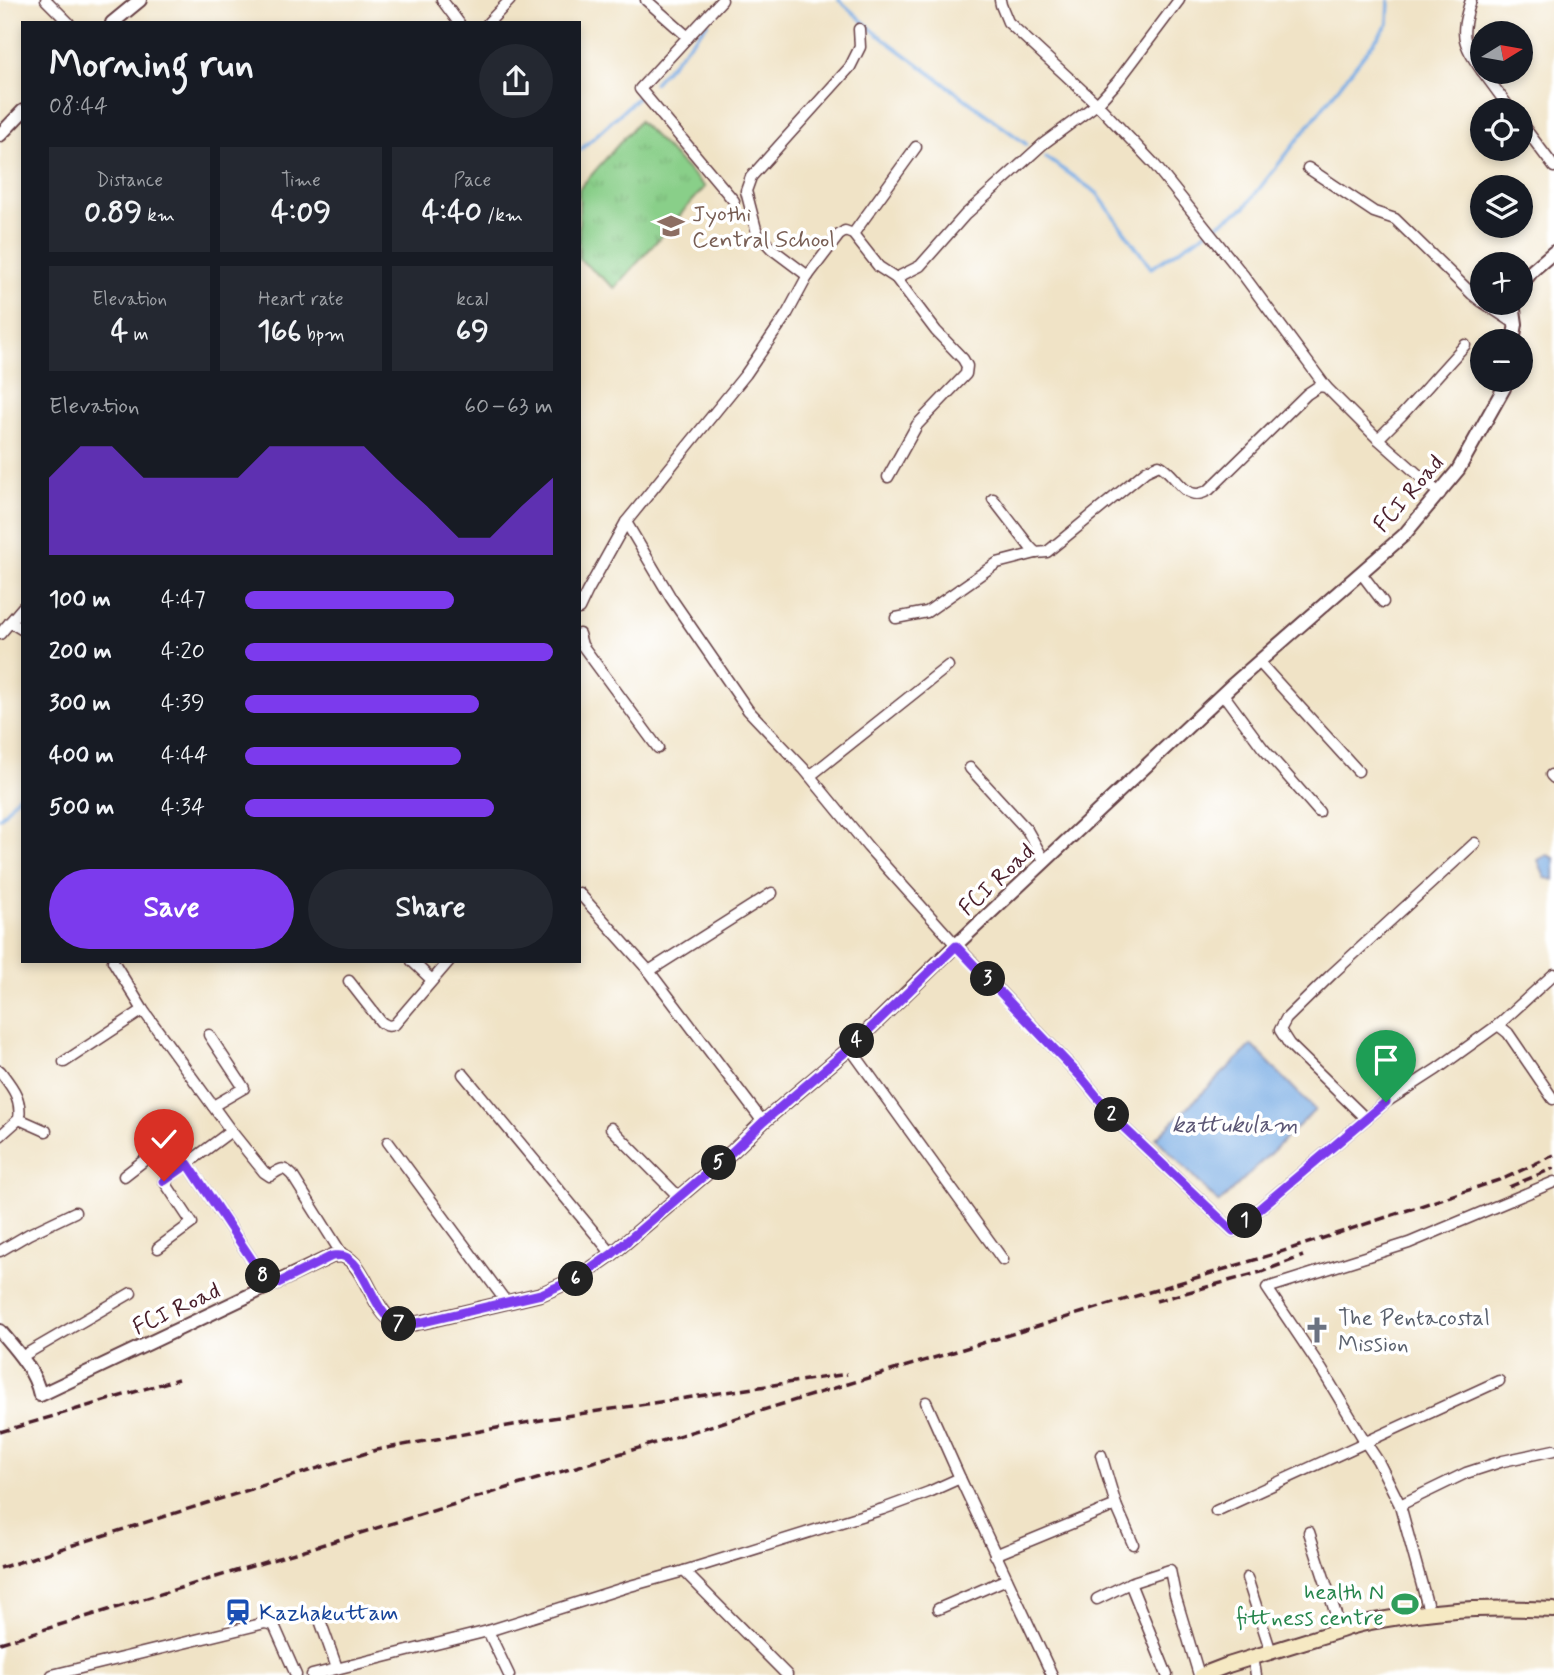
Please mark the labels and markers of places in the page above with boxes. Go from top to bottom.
place label: Jyothi Central School [692,200,835,256]
school or university icon: Jyothi Central School [656,211,686,241]
pin: 3 [970,962,1006,996]
pin: 4 [840,1024,874,1058]
pin [1356,1030,1416,1102]
pin: 2 [1094,1098,1130,1132]
pin [134,1109,194,1181]
pin: 5 [702,1146,736,1180]
pin: 1 [1228,1204,1262,1238]
pin: 8 [246,1258,280,1294]
pin: 6 [558,1262,594,1296]
place label: The Pentacostal Mission [1338,1304,1490,1360]
pin: 7 [382,1306,416,1342]
church icon: The Pentacostal Mission [1302,1315,1332,1345]
place label: health N fittness centre [1236,1578,1384,1634]
sports icon: health N fittness centre [1390,1589,1420,1619]
station icon: Kazhakuttam [223,1597,253,1627]
place label: Kazhakuttam [259,1599,399,1629]

